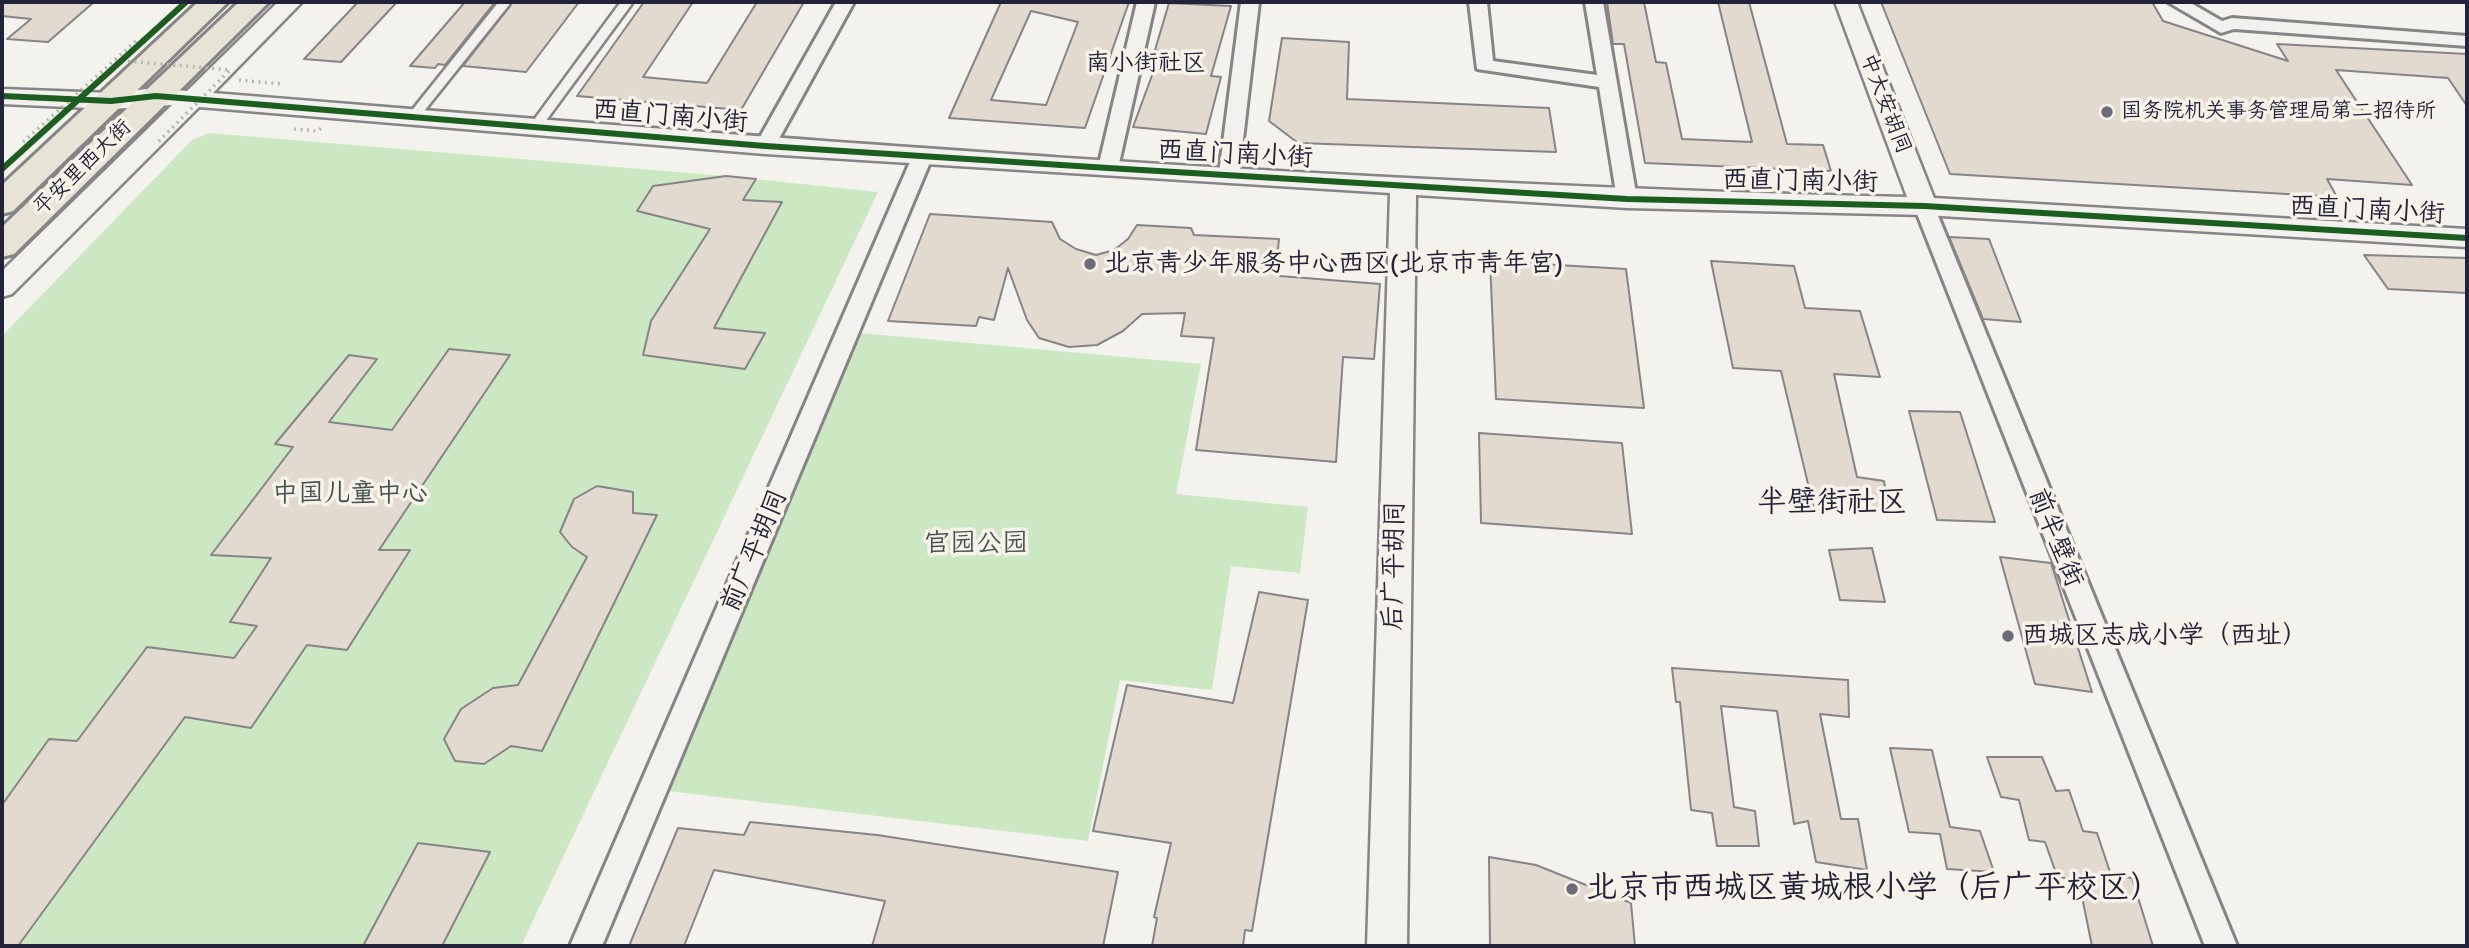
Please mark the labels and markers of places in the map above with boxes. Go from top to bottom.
place label: 国务院机关事务管理局第二招待所 [2121,99,2436,125]
marker: 国务院机关事务管理局第二招待所 [2099,104,2115,120]
place label: 北京青少年服务中心西区(北京市青年宫) [1104,248,1563,280]
marker: 北京青少年服务中心西区(北京市青年宫) [1082,256,1098,272]
place label: 西城区志成小学（西址） [2022,620,2308,652]
marker: 西城区志成小学（西址） [2000,628,2016,644]
place label: 北京市西城区黄城根小学（后广平校区） [1586,870,2162,908]
marker: 北京市西城区黄城根小学（后广平校区） [1564,881,1580,897]

